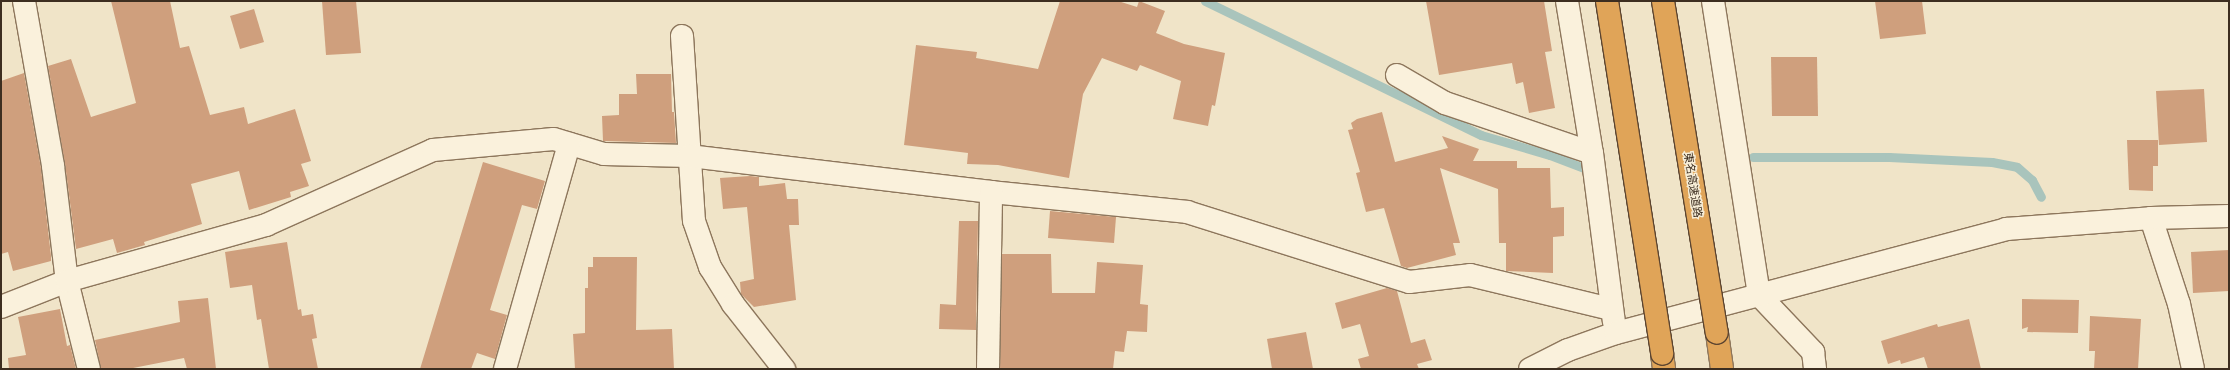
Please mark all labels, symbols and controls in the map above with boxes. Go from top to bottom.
street label: 東名高速道路 [1681,151,1705,219]

